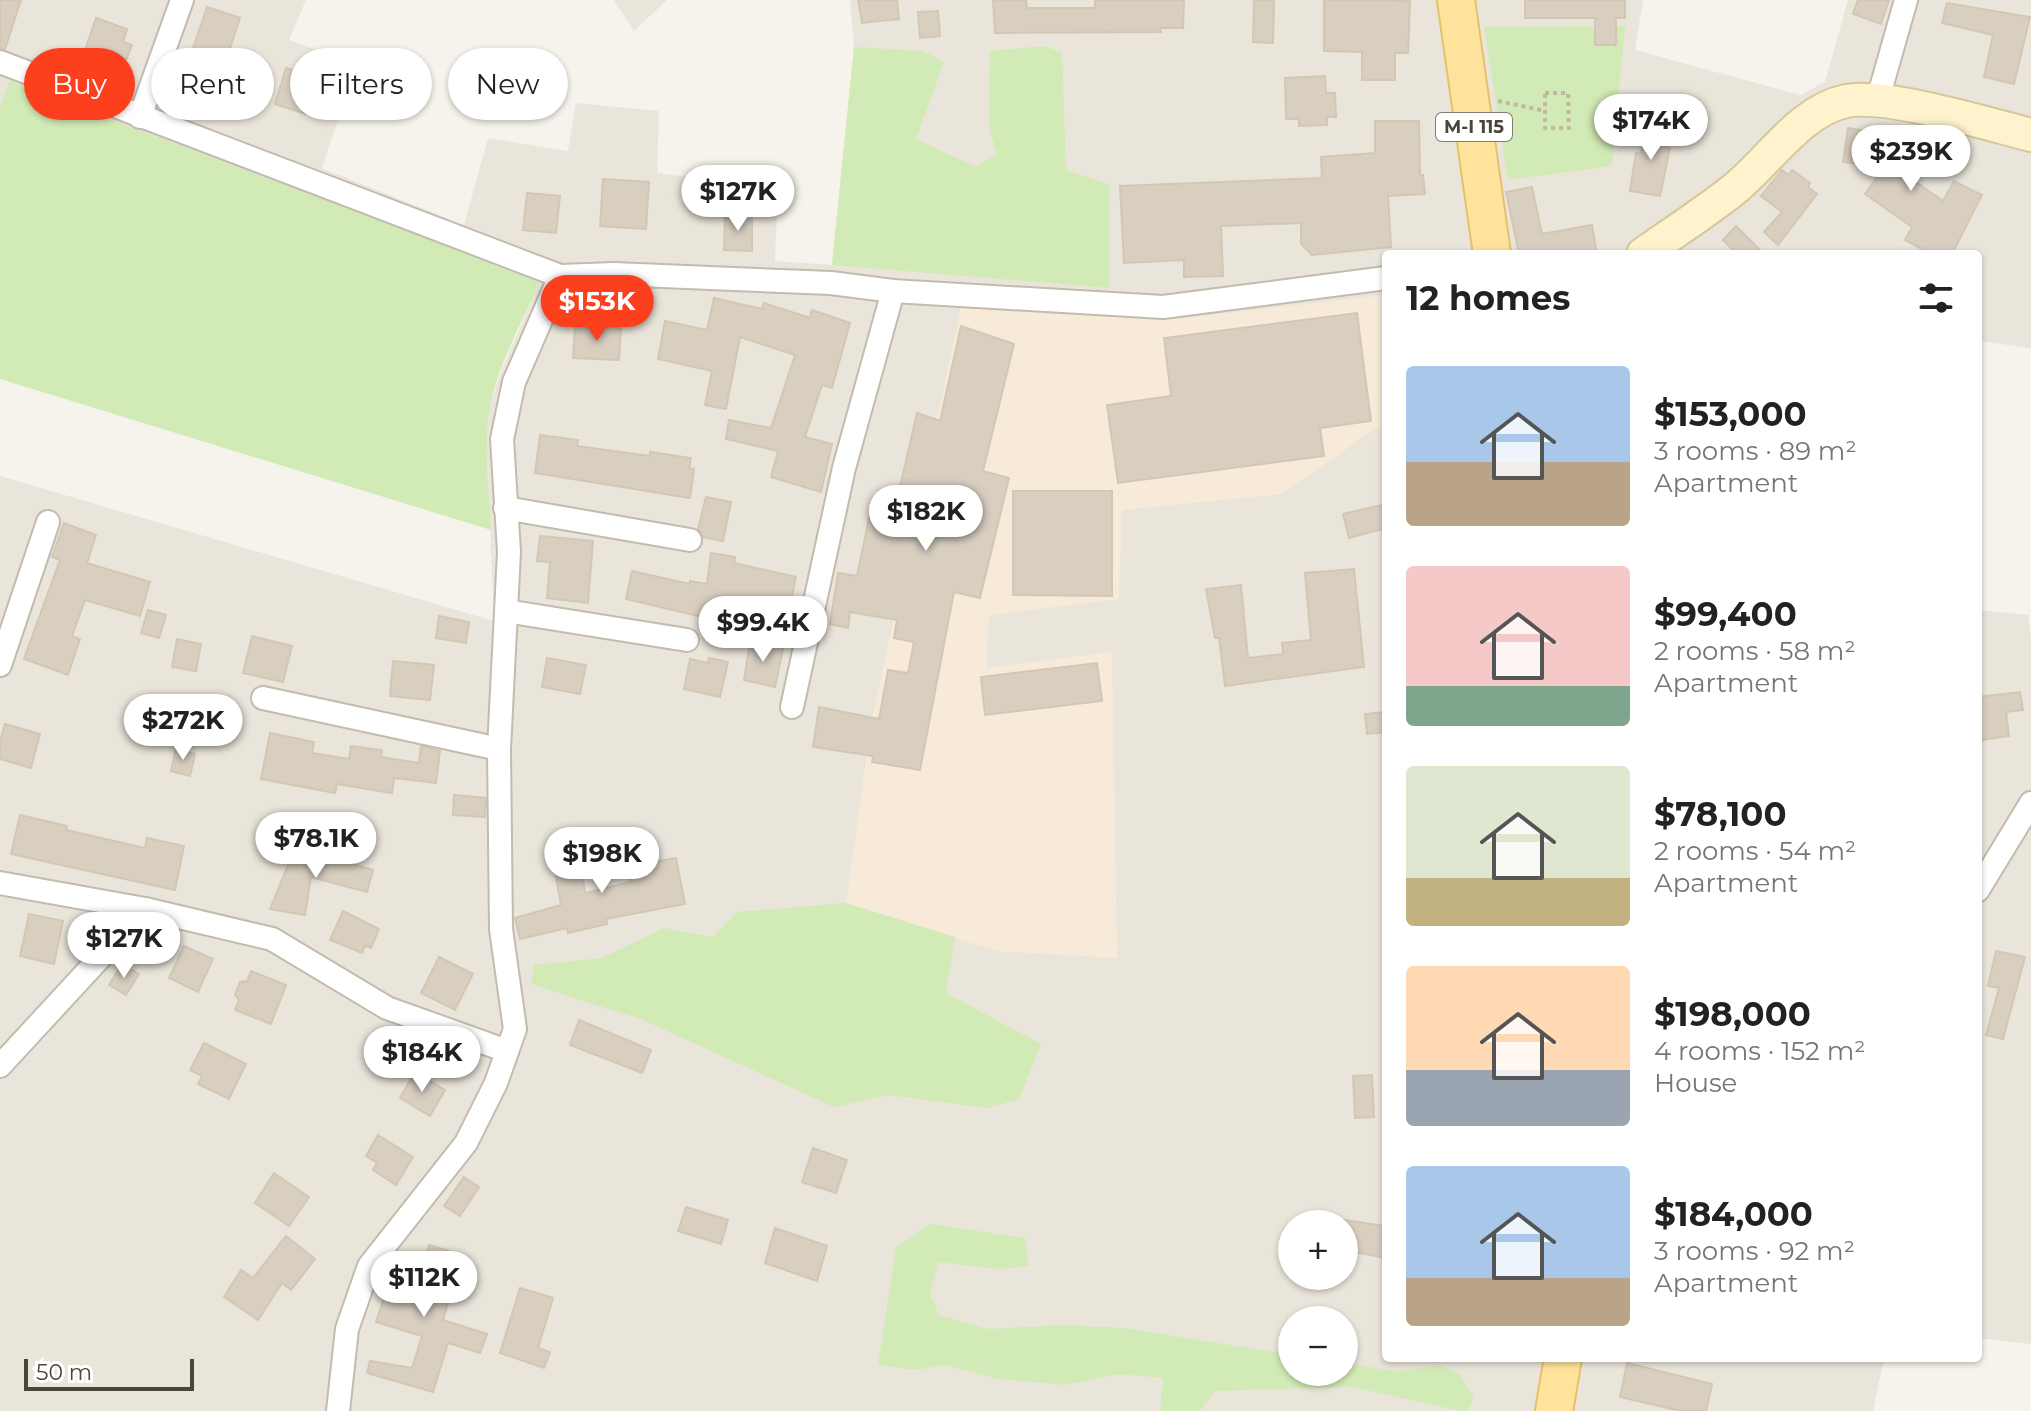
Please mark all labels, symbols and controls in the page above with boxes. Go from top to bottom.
chip: Buy [24,48,135,120]
chip: Rent [151,48,274,120]
chip: Filters [290,48,432,120]
chip: New [448,48,568,120]
pin: $174K [1595,94,1707,162]
text: $174K [1612,104,1690,136]
road number: M-I 115 [1436,113,1512,141]
pin: $239K [1855,125,1967,193]
text: $239K [1869,135,1953,167]
pin: $127K [682,165,794,233]
text: $127K [699,175,777,207]
pin: $153K [541,275,653,343]
icon: filters [1914,276,1958,320]
text: 12 homes [1406,277,1570,319]
text: $153K [559,285,635,317]
text: $153,000 [1654,393,1807,435]
icon: home [1470,398,1566,494]
text: 3 rooms · 89 m² [1654,435,1857,467]
text: Apartment [1654,467,1798,499]
pin: $182K [870,485,982,553]
text: $182K [887,495,965,527]
text: $99,400 [1654,593,1797,635]
pin: $99.4K [698,596,828,664]
icon: home [1470,598,1566,694]
text: $99.4K [716,606,810,638]
text: 2 rooms · 58 m² [1654,635,1856,667]
text: Apartment [1654,667,1798,699]
pin: $272K [127,694,239,762]
text: $272K [142,704,224,736]
text: $78,100 [1654,793,1787,835]
icon: home [1470,798,1566,894]
pin: $78.1K [251,812,381,880]
text: $78.1K [273,822,359,854]
pin: $198K [546,827,658,895]
text: 2 rooms · 54 m² [1654,835,1856,867]
text: $198K [562,837,642,869]
text: Apartment [1654,867,1798,899]
pin: $127K [68,912,180,980]
text: $127K [85,922,163,954]
text: $198,000 [1654,993,1811,1035]
icon: home [1470,998,1566,1094]
pin: $184K [366,1026,478,1094]
text: 4 rooms · 152 m² [1654,1035,1865,1067]
text: $184K [382,1036,462,1068]
text: House [1654,1067,1737,1099]
text: $184,000 [1654,1193,1813,1235]
icon: home [1470,1198,1566,1294]
map controls [1278,1210,1358,1386]
button: + [1278,1210,1358,1290]
text: 3 rooms · 92 m² [1654,1235,1855,1267]
pin: $112K [368,1251,480,1319]
text: $112K [388,1261,460,1293]
text: Apartment [1654,1267,1798,1299]
button: − [1278,1306,1358,1386]
scale bar [24,1355,194,1391]
text: 50 m [36,1359,92,1386]

